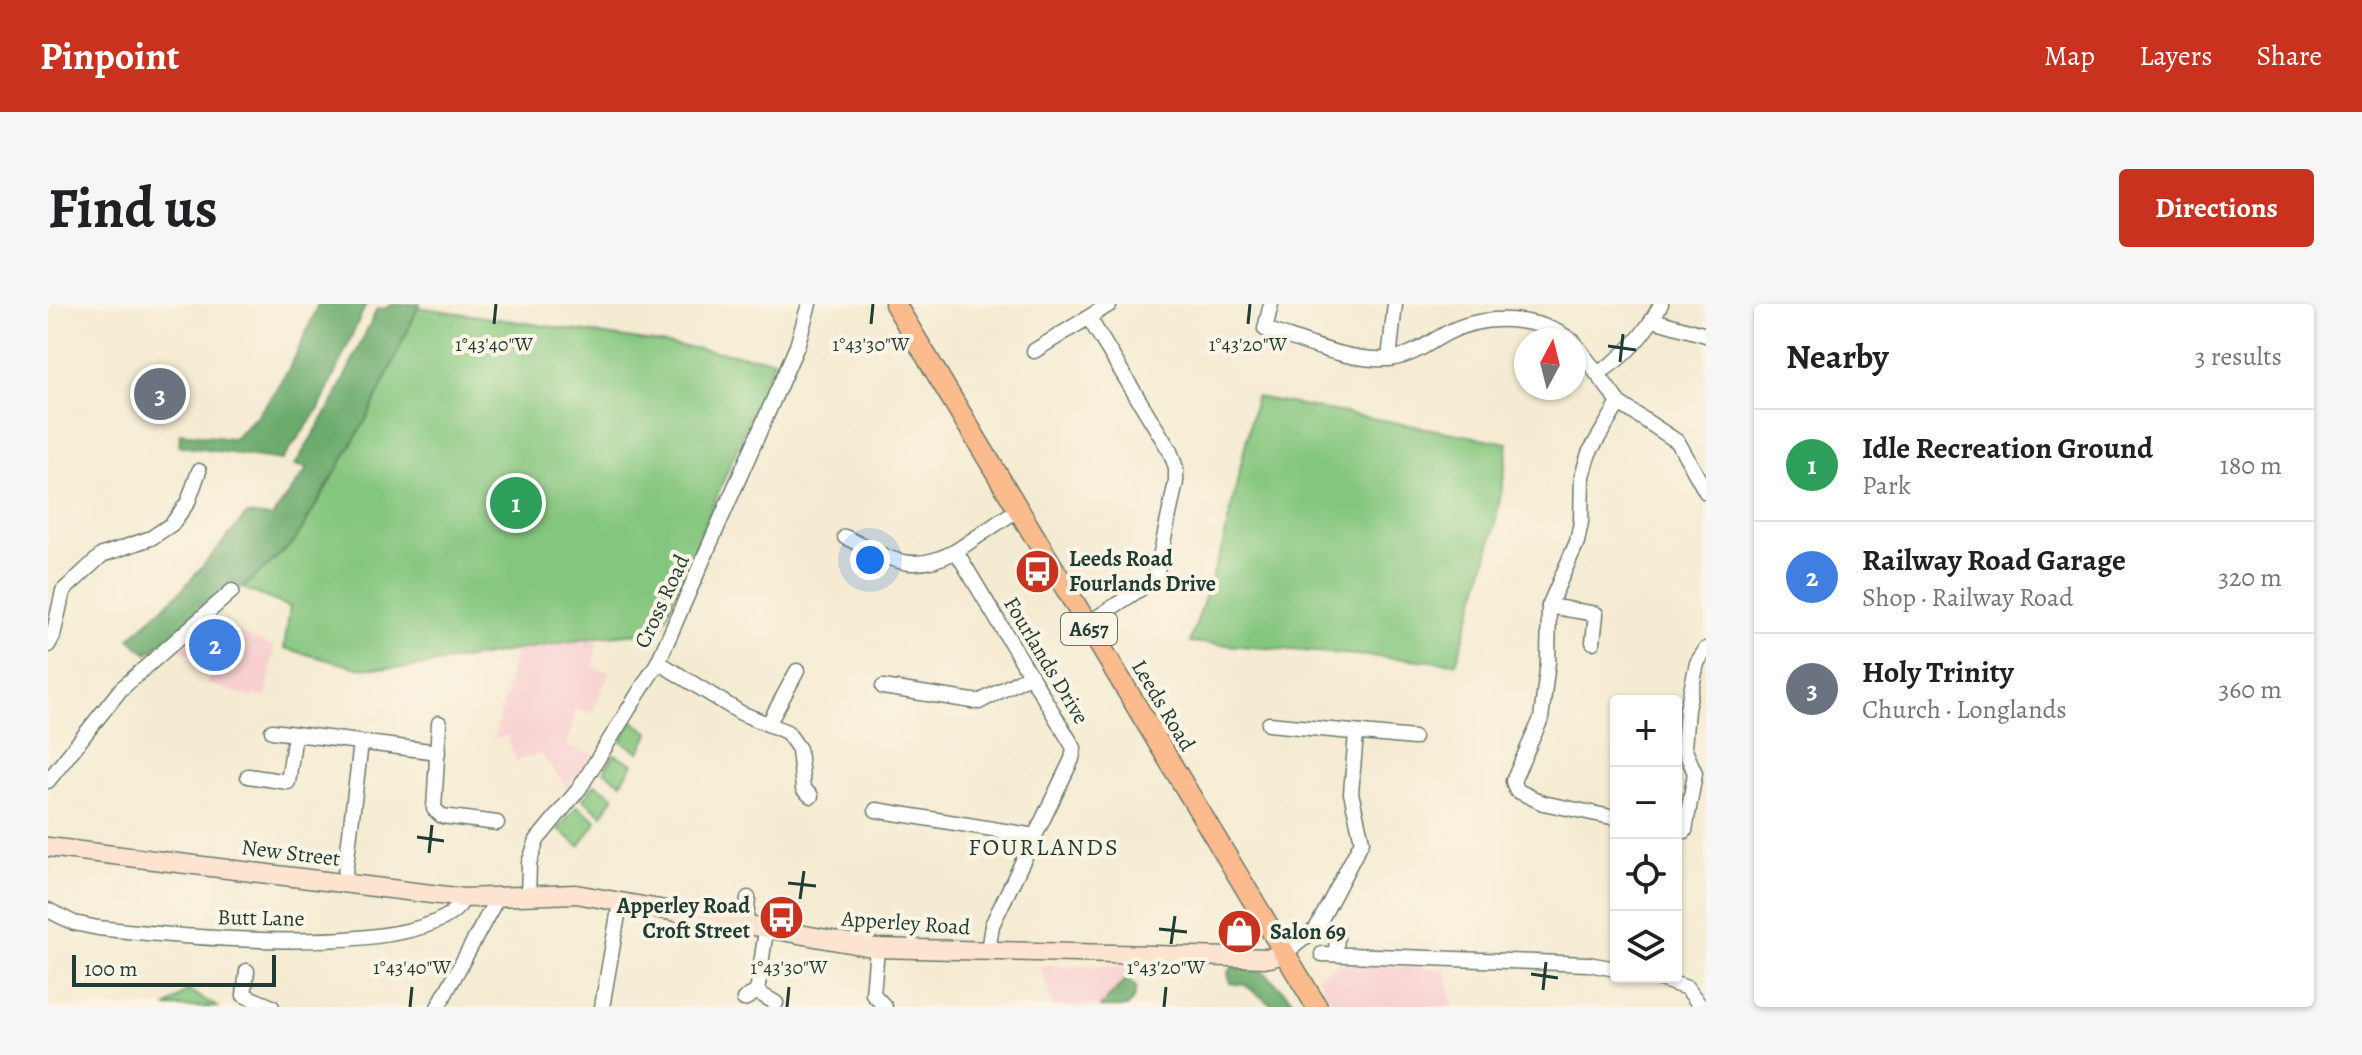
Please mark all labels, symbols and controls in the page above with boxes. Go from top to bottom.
text: Pinpoint [40,30,179,82]
text: Map [2044,37,2095,75]
text: Layers [2139,37,2212,75]
text: Share [2256,37,2322,75]
button: Directions [2119,169,2314,247]
text: Find us [48,170,218,246]
north arrow [1514,328,1586,400]
text: 1°43'40"W [455,331,533,358]
text: 1°43'30"W [832,331,910,358]
text: 1°43'20"W [1209,331,1288,358]
text: Nearby [1786,333,1889,380]
text: 3 results [2195,339,2282,374]
pin: 3 [134,364,186,424]
text: Idle Recreation Ground [1862,428,2153,468]
text: 1 [1807,448,1817,483]
text: 180 m [2220,448,2282,483]
text: Park [1862,468,1911,503]
pin: 1 [490,473,542,533]
your location [850,540,890,580]
text: Railway Road Garage [1862,540,2126,580]
place label: Leeds Road Fourlands Drive [1069,544,1216,599]
bus stop icon: Leeds Road Fourlands Drive [1014,547,1062,595]
street label: Cross Road [627,549,697,653]
text: 2 [1806,560,1818,595]
text: 320 m [2218,560,2282,595]
text: Shop · Railway Road [1862,580,2073,615]
street label: Fourlands Drive [996,591,1096,730]
road number: A657 [1061,613,1117,645]
pin: 2 [189,615,241,675]
text: Holy Trinity [1862,652,2014,692]
street label: Leeds Road [1124,654,1202,757]
text: 3 [1806,672,1818,707]
text: 360 m [2219,672,2282,707]
text: Church · Longlands [1862,692,2067,727]
map controls [1610,695,1682,983]
button: + [1610,695,1682,767]
button: − [1610,767,1682,839]
district label: FOURLANDS [968,831,1120,863]
street label: New Street [240,832,342,874]
button: locate [1610,839,1682,911]
place label: Apperley Road Croft Street [616,891,751,946]
bus stop icon: Apperley Road Croft Street [757,894,805,942]
street label: Butt Lane [217,902,305,934]
street label: Apperley Road [839,903,972,942]
shop icon: Salon 69 [1215,907,1263,955]
button: layers [1610,911,1682,983]
place label: Salon 69 [1270,917,1346,947]
scale bar [72,951,276,987]
text: 100 m [84,954,138,984]
text: 1°43'40"W [373,954,451,981]
text: 1°43'30"W [750,954,828,981]
text: 1°43'20"W [1127,954,1206,981]

